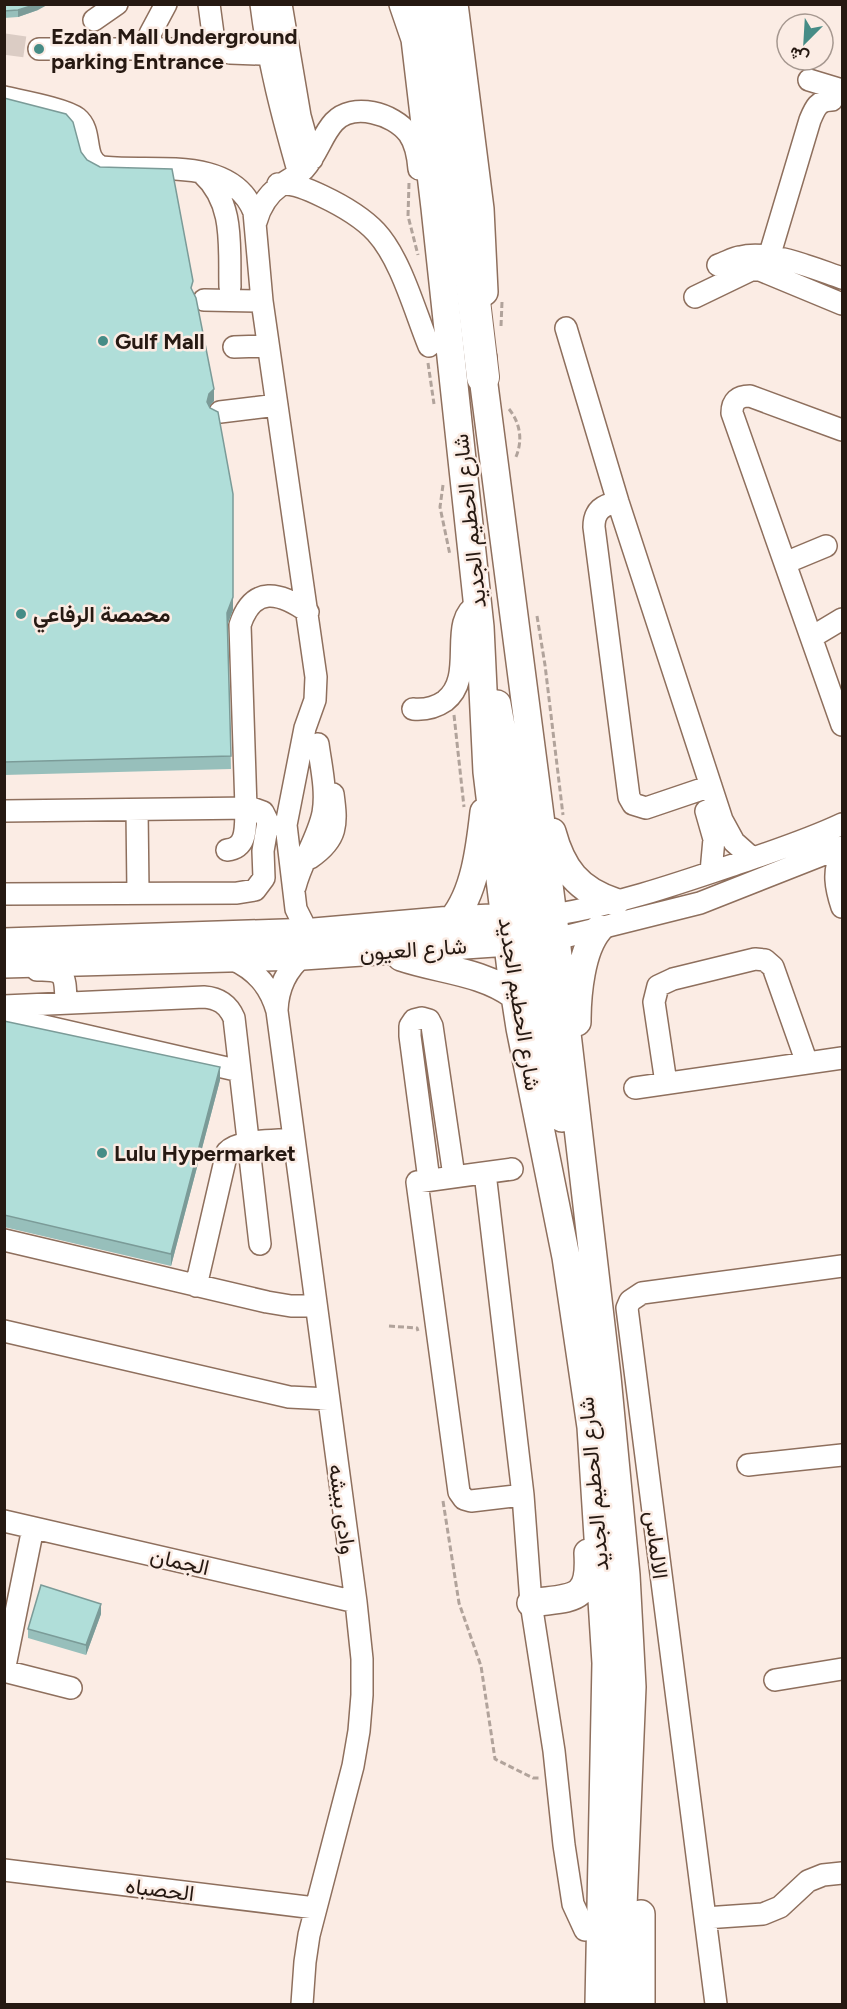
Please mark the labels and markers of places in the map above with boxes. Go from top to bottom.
place label: Ezdan Mall Underground parking Entrance [51,23,298,75]
marker: Ezdan Mall Underground parking Entrance [32,42,46,56]
place label: Gulf Mall [115,328,205,355]
marker: Gulf Mall [96,334,110,348]
place label: محمصة الرفاعي [33,601,171,633]
marker: محمصة الرفاعي [14,607,28,621]
place label: Lulu Hypermarket [114,1140,296,1167]
marker: Lulu Hypermarket [95,1146,109,1160]

